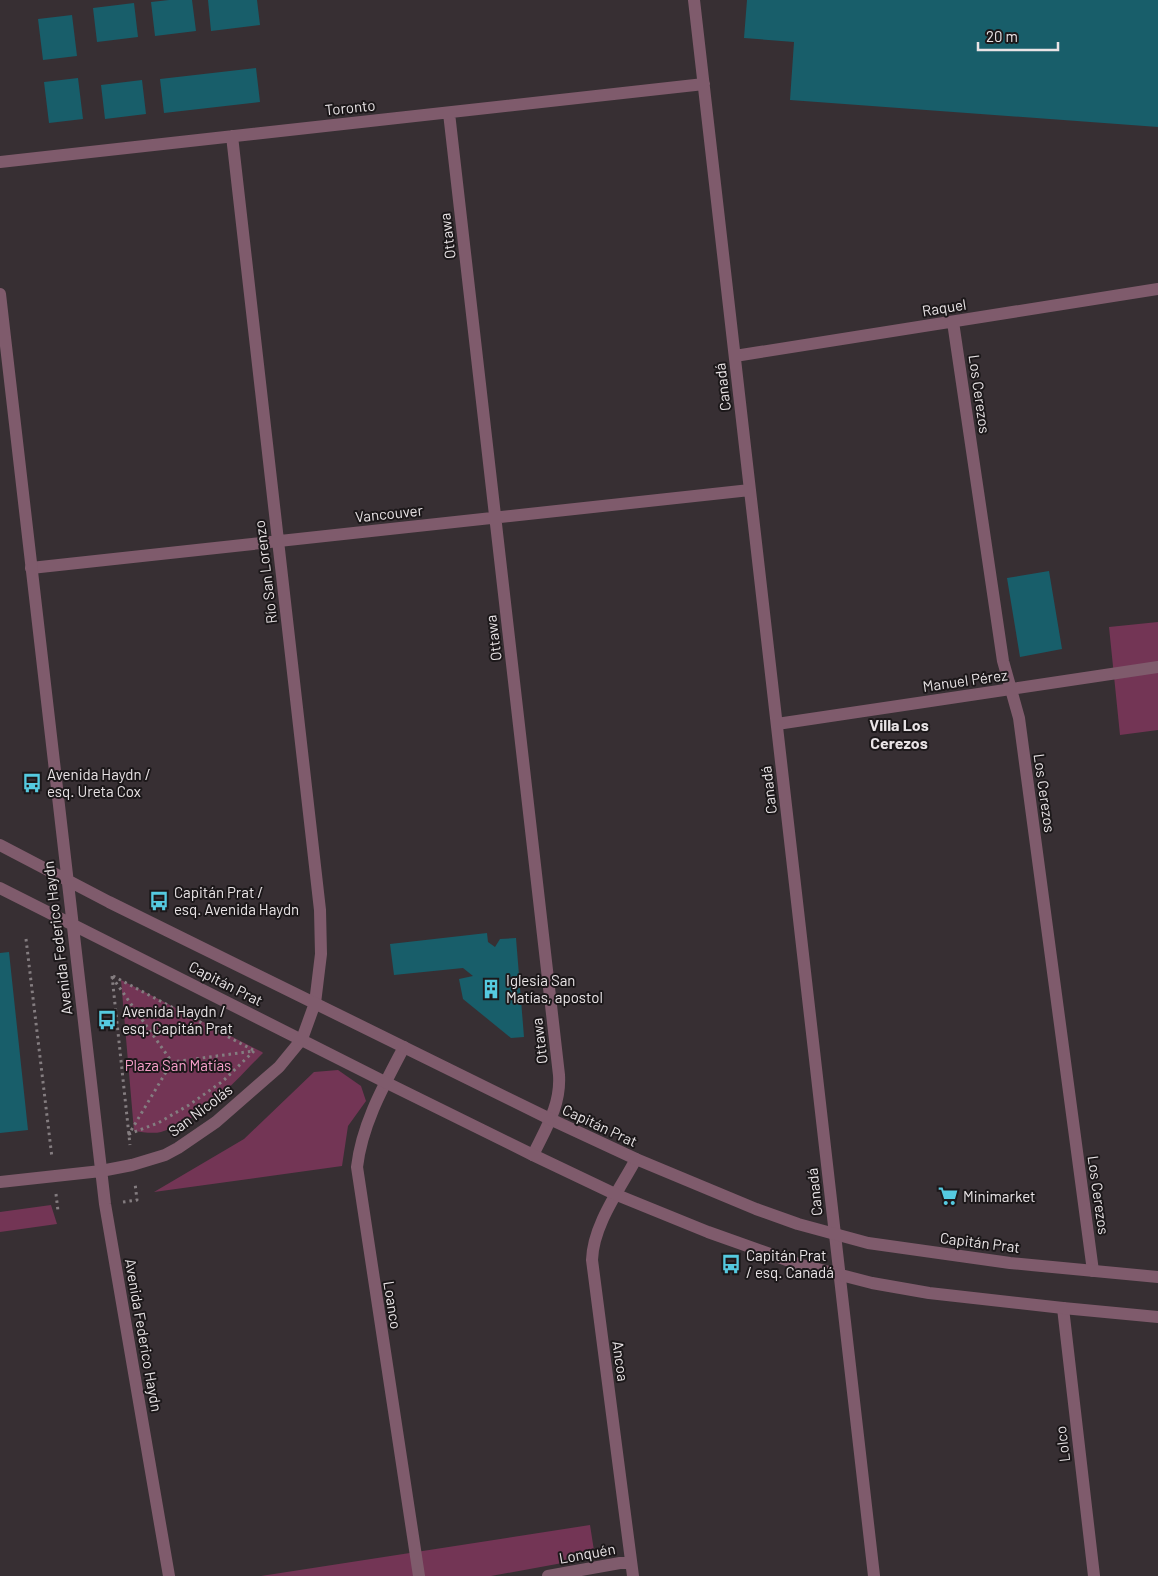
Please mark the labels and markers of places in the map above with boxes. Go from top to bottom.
place label: Avenida Haydn / esq. Ureta Cox [47,765,151,800]
bus stop icon: Avenida Haydn / esq. Ureta Cox [21,772,43,794]
place label: Capitán Prat / esq. Avenida Haydn [174,883,299,918]
bus stop icon: Capitán Prat / esq. Avenida Haydn [148,890,170,912]
place label: Iglesia San Matías, apostol [506,971,603,1006]
building icon: Iglesia San Matías, apostol [480,978,502,1000]
place label: Avenida Haydn / esq. Capitán Prat [122,1002,233,1037]
bus stop icon: Avenida Haydn / esq. Capitán Prat [96,1009,118,1031]
supermarket icon: Minimarket [937,1185,959,1207]
place label: Minimarket [963,1187,1036,1205]
place label: Capitán Prat / esq. Canadá [746,1246,834,1281]
bus stop icon: Capitán Prat / esq. Canadá [720,1253,742,1275]

